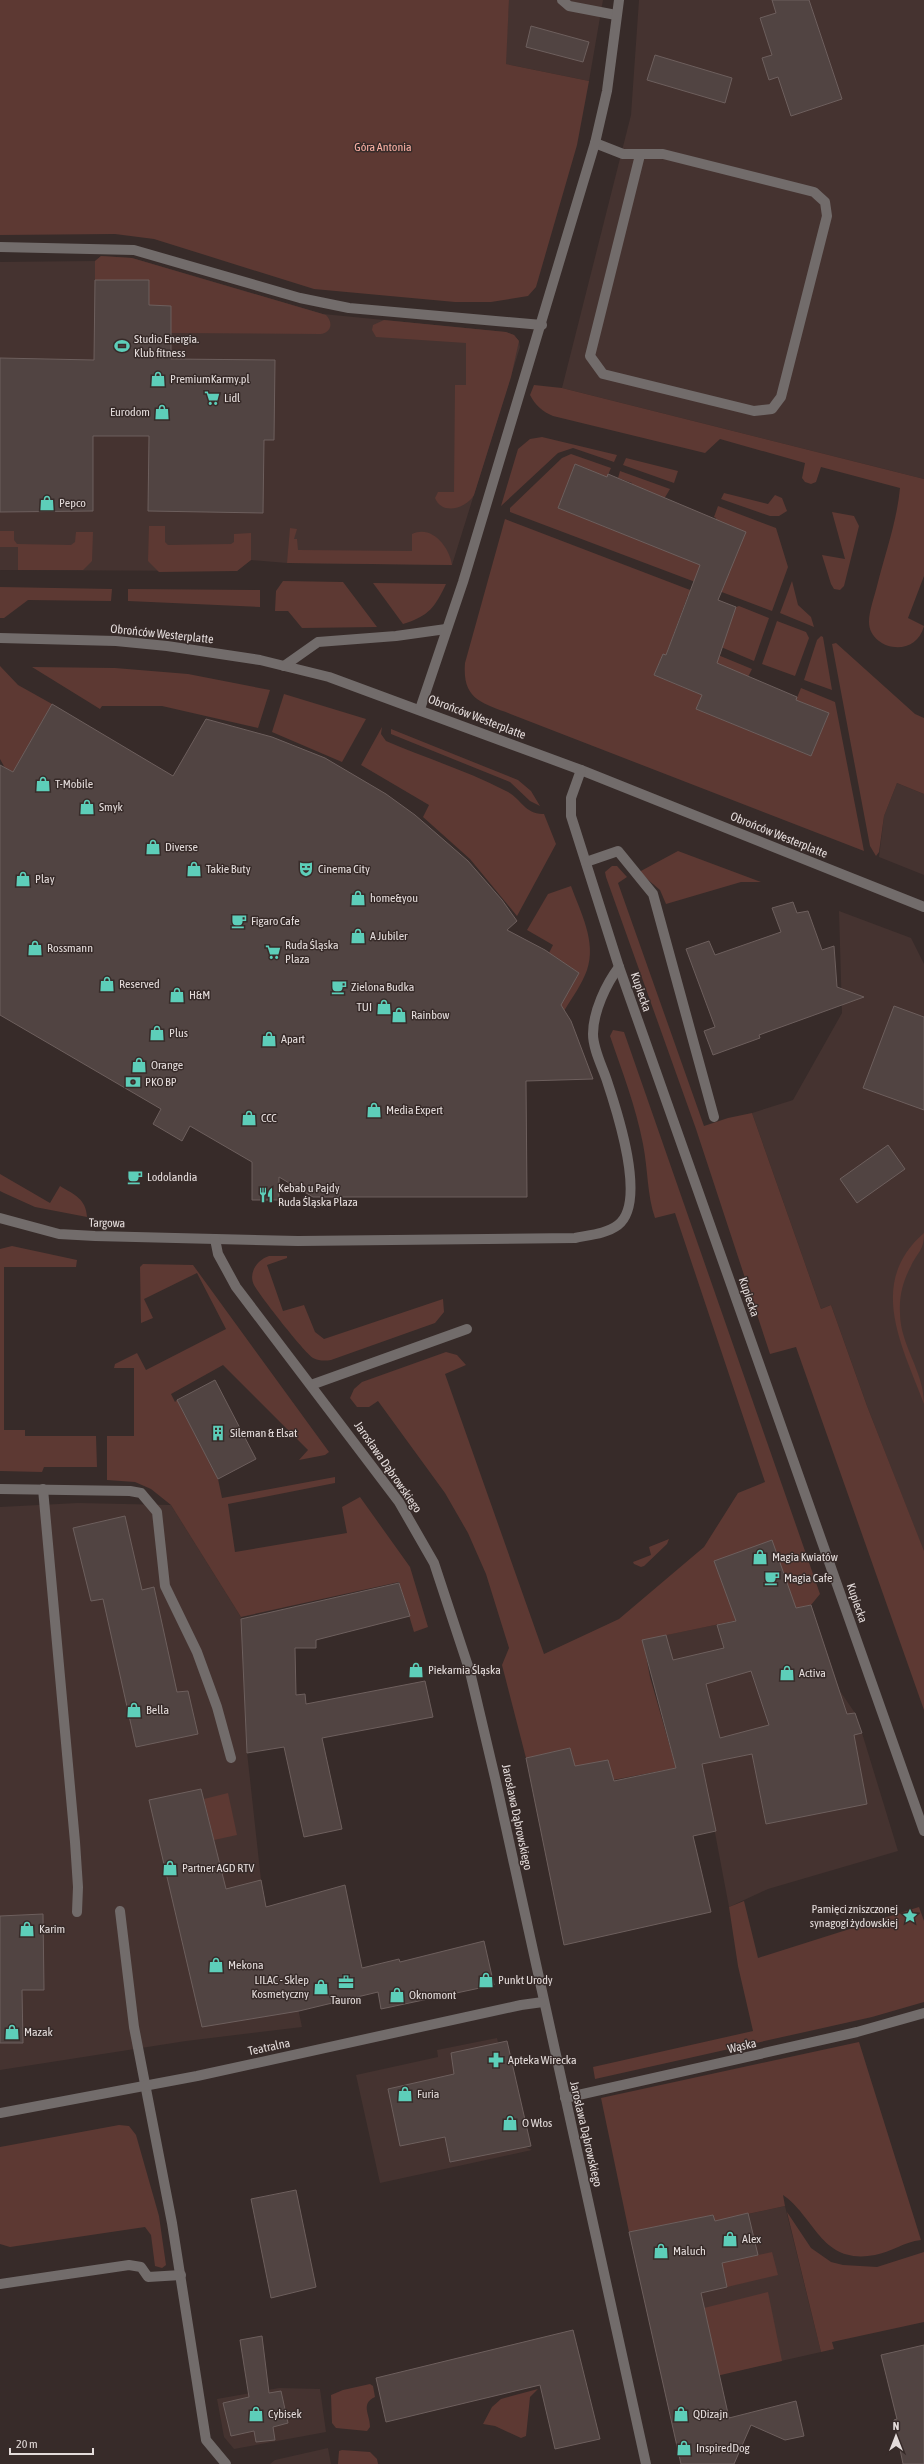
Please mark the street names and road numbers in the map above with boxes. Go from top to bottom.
street label: Obrońców Westerplatte [110,622,214,646]
street label: Obrońców Westerplatte [426,692,528,742]
street label: Obrońców Westerplatte [728,809,830,861]
street label: Kupiecka [628,970,654,1014]
street label: Targowa [89,1216,125,1230]
street label: Kupiecka [736,1275,762,1319]
street label: Jarosława Dąbrowskiego [351,1419,425,1516]
street label: Kupiecka [844,1581,870,1625]
street label: Jarosława Dąbrowskiego [499,1763,535,1872]
street label: Teatralna [247,2036,291,2058]
street label: Wąska [726,2036,758,2056]
street label: Jarosława Dąbrowskiego [567,2080,605,2189]

